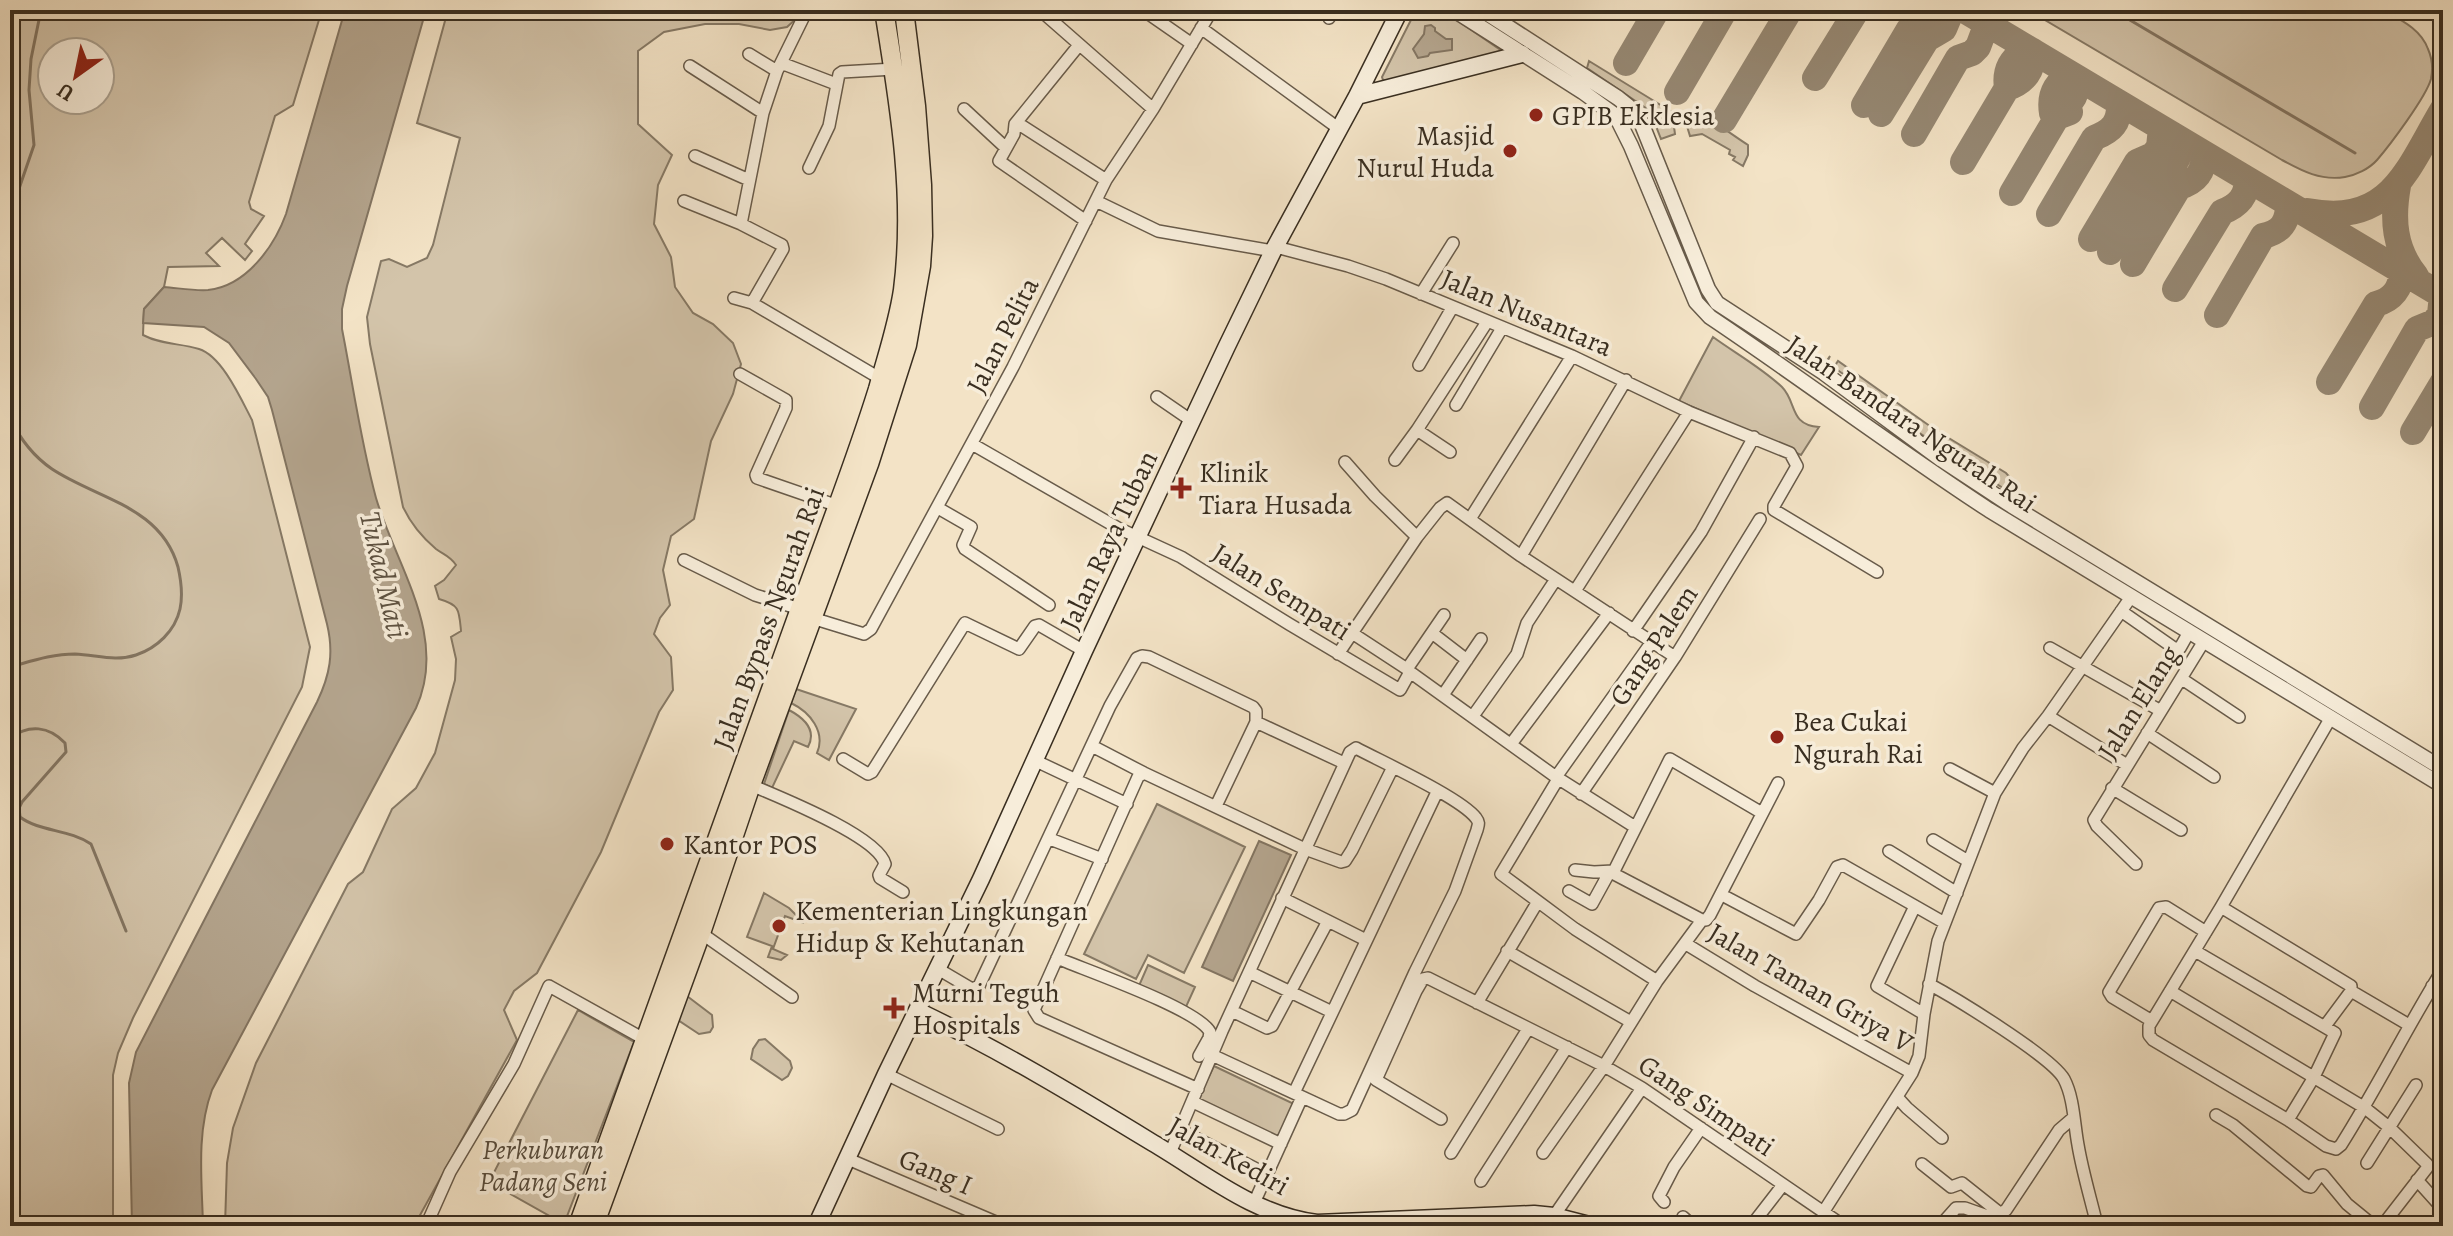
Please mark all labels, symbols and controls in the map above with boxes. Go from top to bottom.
north arrow [36,36,116,116]
text: U [51,75,80,108]
place label: GPIB Ekklesia [1552,97,1714,135]
marker: GPIB Ekklesia [1527,106,1545,124]
place label: Masjid Nurul Huda [1356,117,1495,187]
marker: Masjid Nurul Huda [1501,142,1519,160]
street label: Jalan Nusantara [1435,260,1618,366]
street label: Jalan Pelita [957,271,1048,400]
street label: Jalan Bandara Ngurah Rai [1779,326,2044,522]
street label: Jalan Raya Tuban [1051,444,1167,636]
place label: Klinik Tiara Husada [1199,454,1352,524]
marker: Klinik Tiara Husada [1170,477,1192,499]
street label: Jalan Bypass Ngurah Rai [704,482,834,755]
water label: Tukad Mati [350,508,418,642]
street label: Jalan Sempati [1205,534,1358,650]
street label: Gang Palem [1601,578,1707,713]
street label: Jalan Elang [2089,638,2189,767]
place label: Bea Cukai Ngurah Rai [1793,703,1923,773]
marker: Bea Cukai Ngurah Rai [1768,728,1786,746]
place label: Kantor POS [683,826,818,864]
marker: Kantor POS [658,835,676,853]
place label: Kementerian Lingkungan Hidup & Kehutanan [795,892,1088,962]
street label: Jalan Taman Griya V [1701,914,1921,1062]
marker: Kementerian Lingkungan Hidup & Kehutanan [770,917,788,935]
place label: Murni Teguh Hospitals [912,974,1060,1044]
marker: Murni Teguh Hospitals [883,997,905,1019]
street label: Gang Simpati [1631,1046,1782,1166]
street label: Jalan Kediri [1161,1107,1296,1205]
park label: Perkuburan Padang Seni [479,1131,607,1201]
street label: Gang I [893,1139,978,1204]

